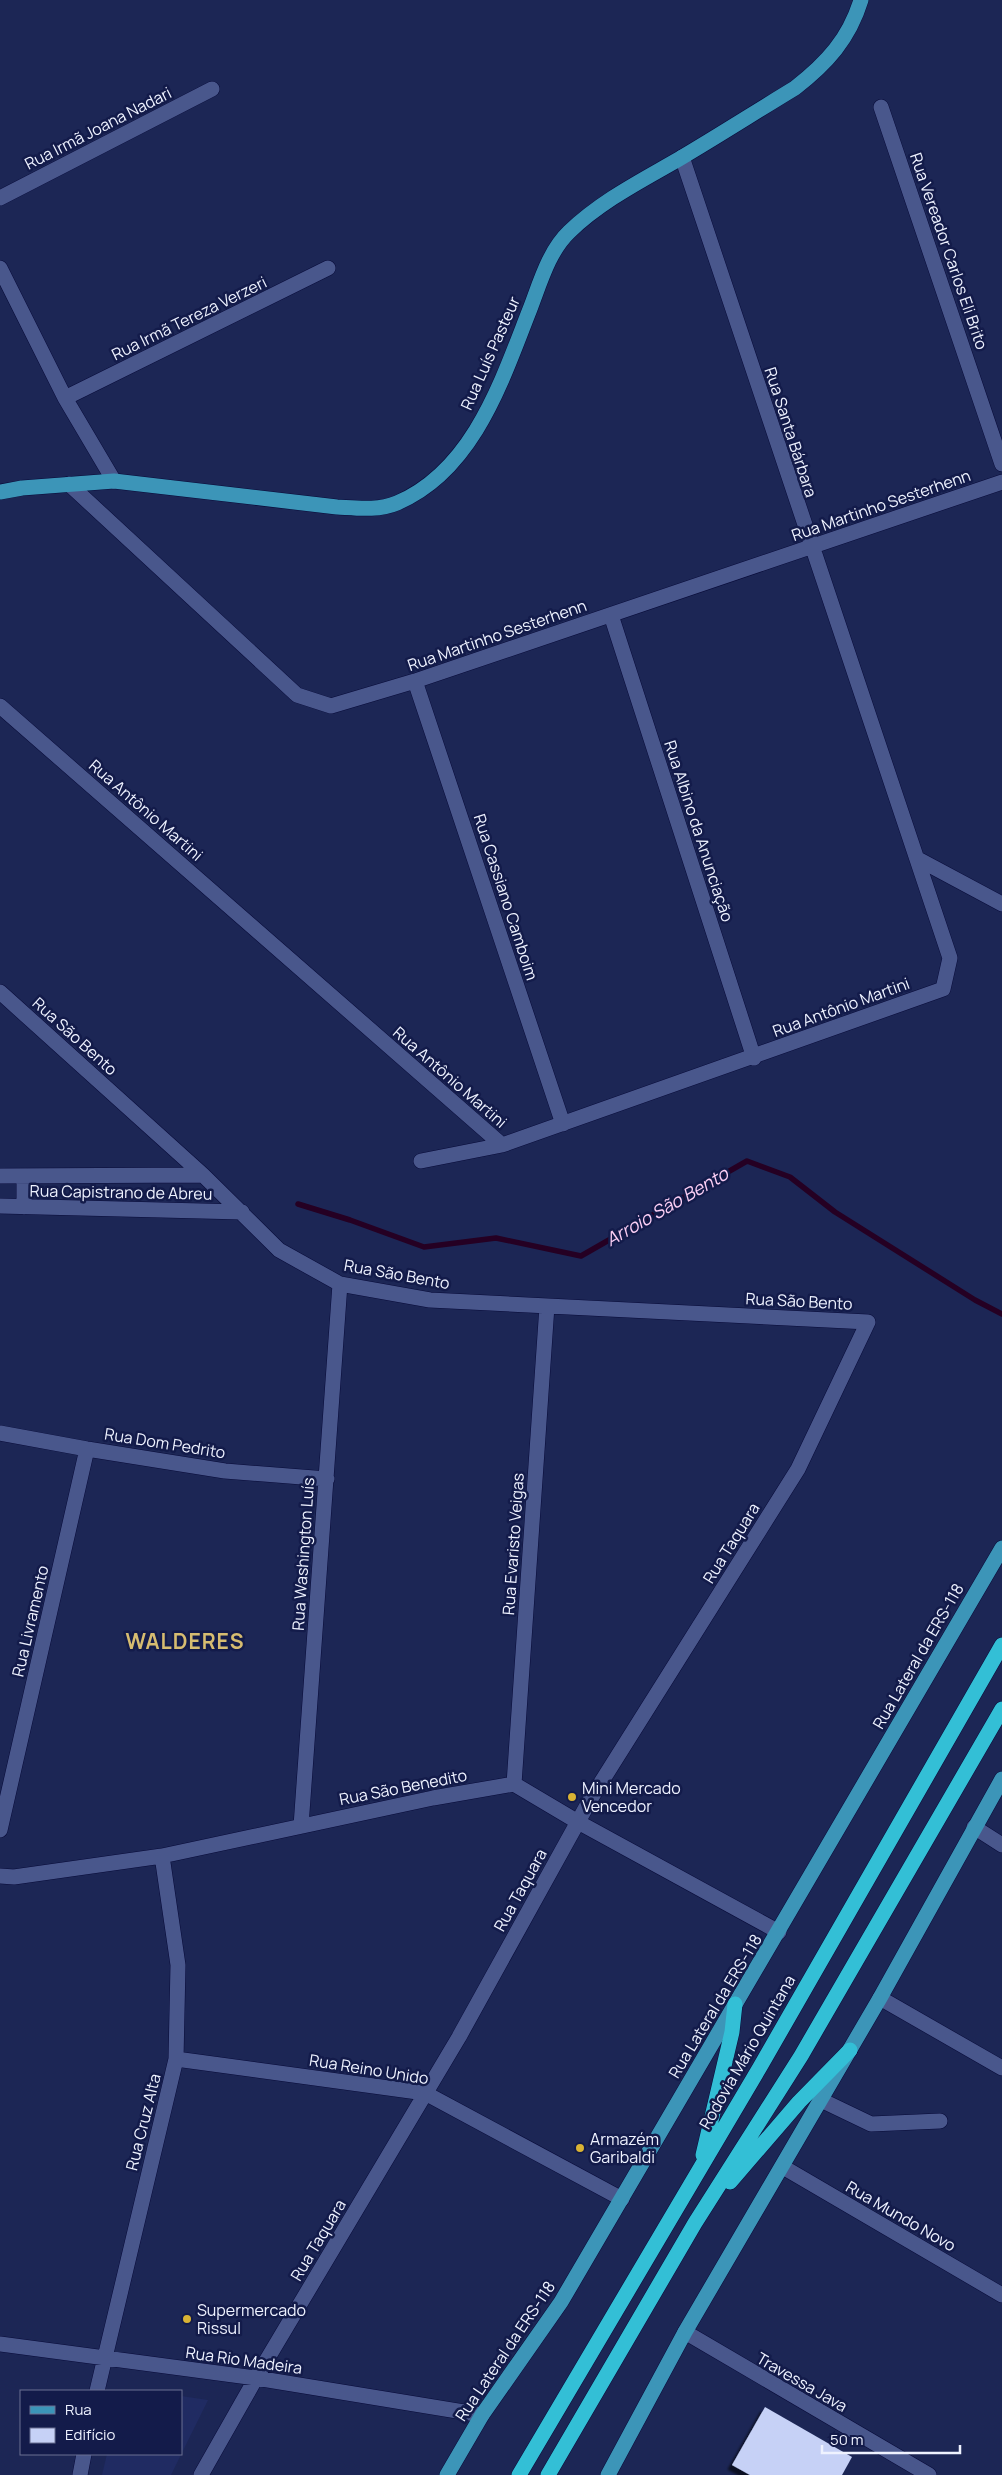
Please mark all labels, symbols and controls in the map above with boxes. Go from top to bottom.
street label: Rua Irmã Joana Nadari [21,81,175,175]
street label: Rua Vereador Carlos Eli Brito [905,150,993,352]
street label: Rua Irmã Tereza Verzeri [108,271,270,365]
street label: Rua Luís Pasteur [455,293,525,413]
street label: Rua Santa Bárbara [760,364,822,500]
street label: Rua Martinho Sesterhenn [789,464,973,546]
street label: Rua Martinho Sesterhenn [405,594,589,676]
street label: Rua Albino da Anunciação [659,738,739,924]
street label: Rua Antônio Martini [84,754,208,866]
street label: Rua Cassiano Camboim [469,811,543,983]
street label: Rua Antônio Martini [769,972,913,1042]
street label: Rua São Bento [28,992,122,1080]
street label: Rua Antônio Martini [388,1021,512,1133]
water label: Arroio São Bento [601,1161,733,1251]
street label: Rua Capistrano de Abreu [30,1179,212,1205]
street label: Rua São Bento [342,1254,452,1294]
street label: Rua São Bento [745,1287,853,1315]
street label: Rua Dom Pedrito [103,1423,227,1463]
street label: Rua Evaristo Veigas [497,1472,529,1616]
street label: Rua Washington Luís [287,1477,319,1631]
street label: Rua Taquara [698,1498,764,1588]
street label: Rua Livramento [6,1563,54,1679]
street label: Rua Lateral da ERS-118 [867,1579,969,1733]
district label: WALDERES [125,1627,245,1655]
street label: Rua São Benedito [337,1764,469,1810]
place label: Mini Mercado Vencedor [582,1777,681,1817]
marker: Mini Mercado Vencedor [566,1791,578,1803]
street label: Rua Taquara [488,1845,552,1935]
street label: Rua Lateral da ERS-118 [663,1930,767,2082]
street label: Rodovia Mário Quintana [694,1971,800,2133]
street label: Rua Reino Unido [308,2049,430,2089]
street label: Rua Cruz Alta [120,2071,166,2173]
place label: Armazém Garibaldi [590,2128,659,2168]
marker: Armazém Garibaldi [574,2142,586,2154]
street label: Rua Mundo Novo [842,2176,960,2256]
street label: Rua Taquara [285,2195,351,2285]
street label: Rua Lateral da ERS-118 [450,2277,560,2425]
place label: Supermercado Rissul [197,2299,306,2339]
marker: Supermercado Rissul [181,2313,193,2325]
street label: Rua Rio Madeira [184,2341,304,2379]
street label: Travessa Java [753,2347,851,2417]
legend [20,2390,182,2455]
text: Rua [65,2399,92,2420]
scale bar [822,2422,960,2454]
text: Edifício [65,2424,116,2445]
text: 50 m [830,2429,864,2450]

